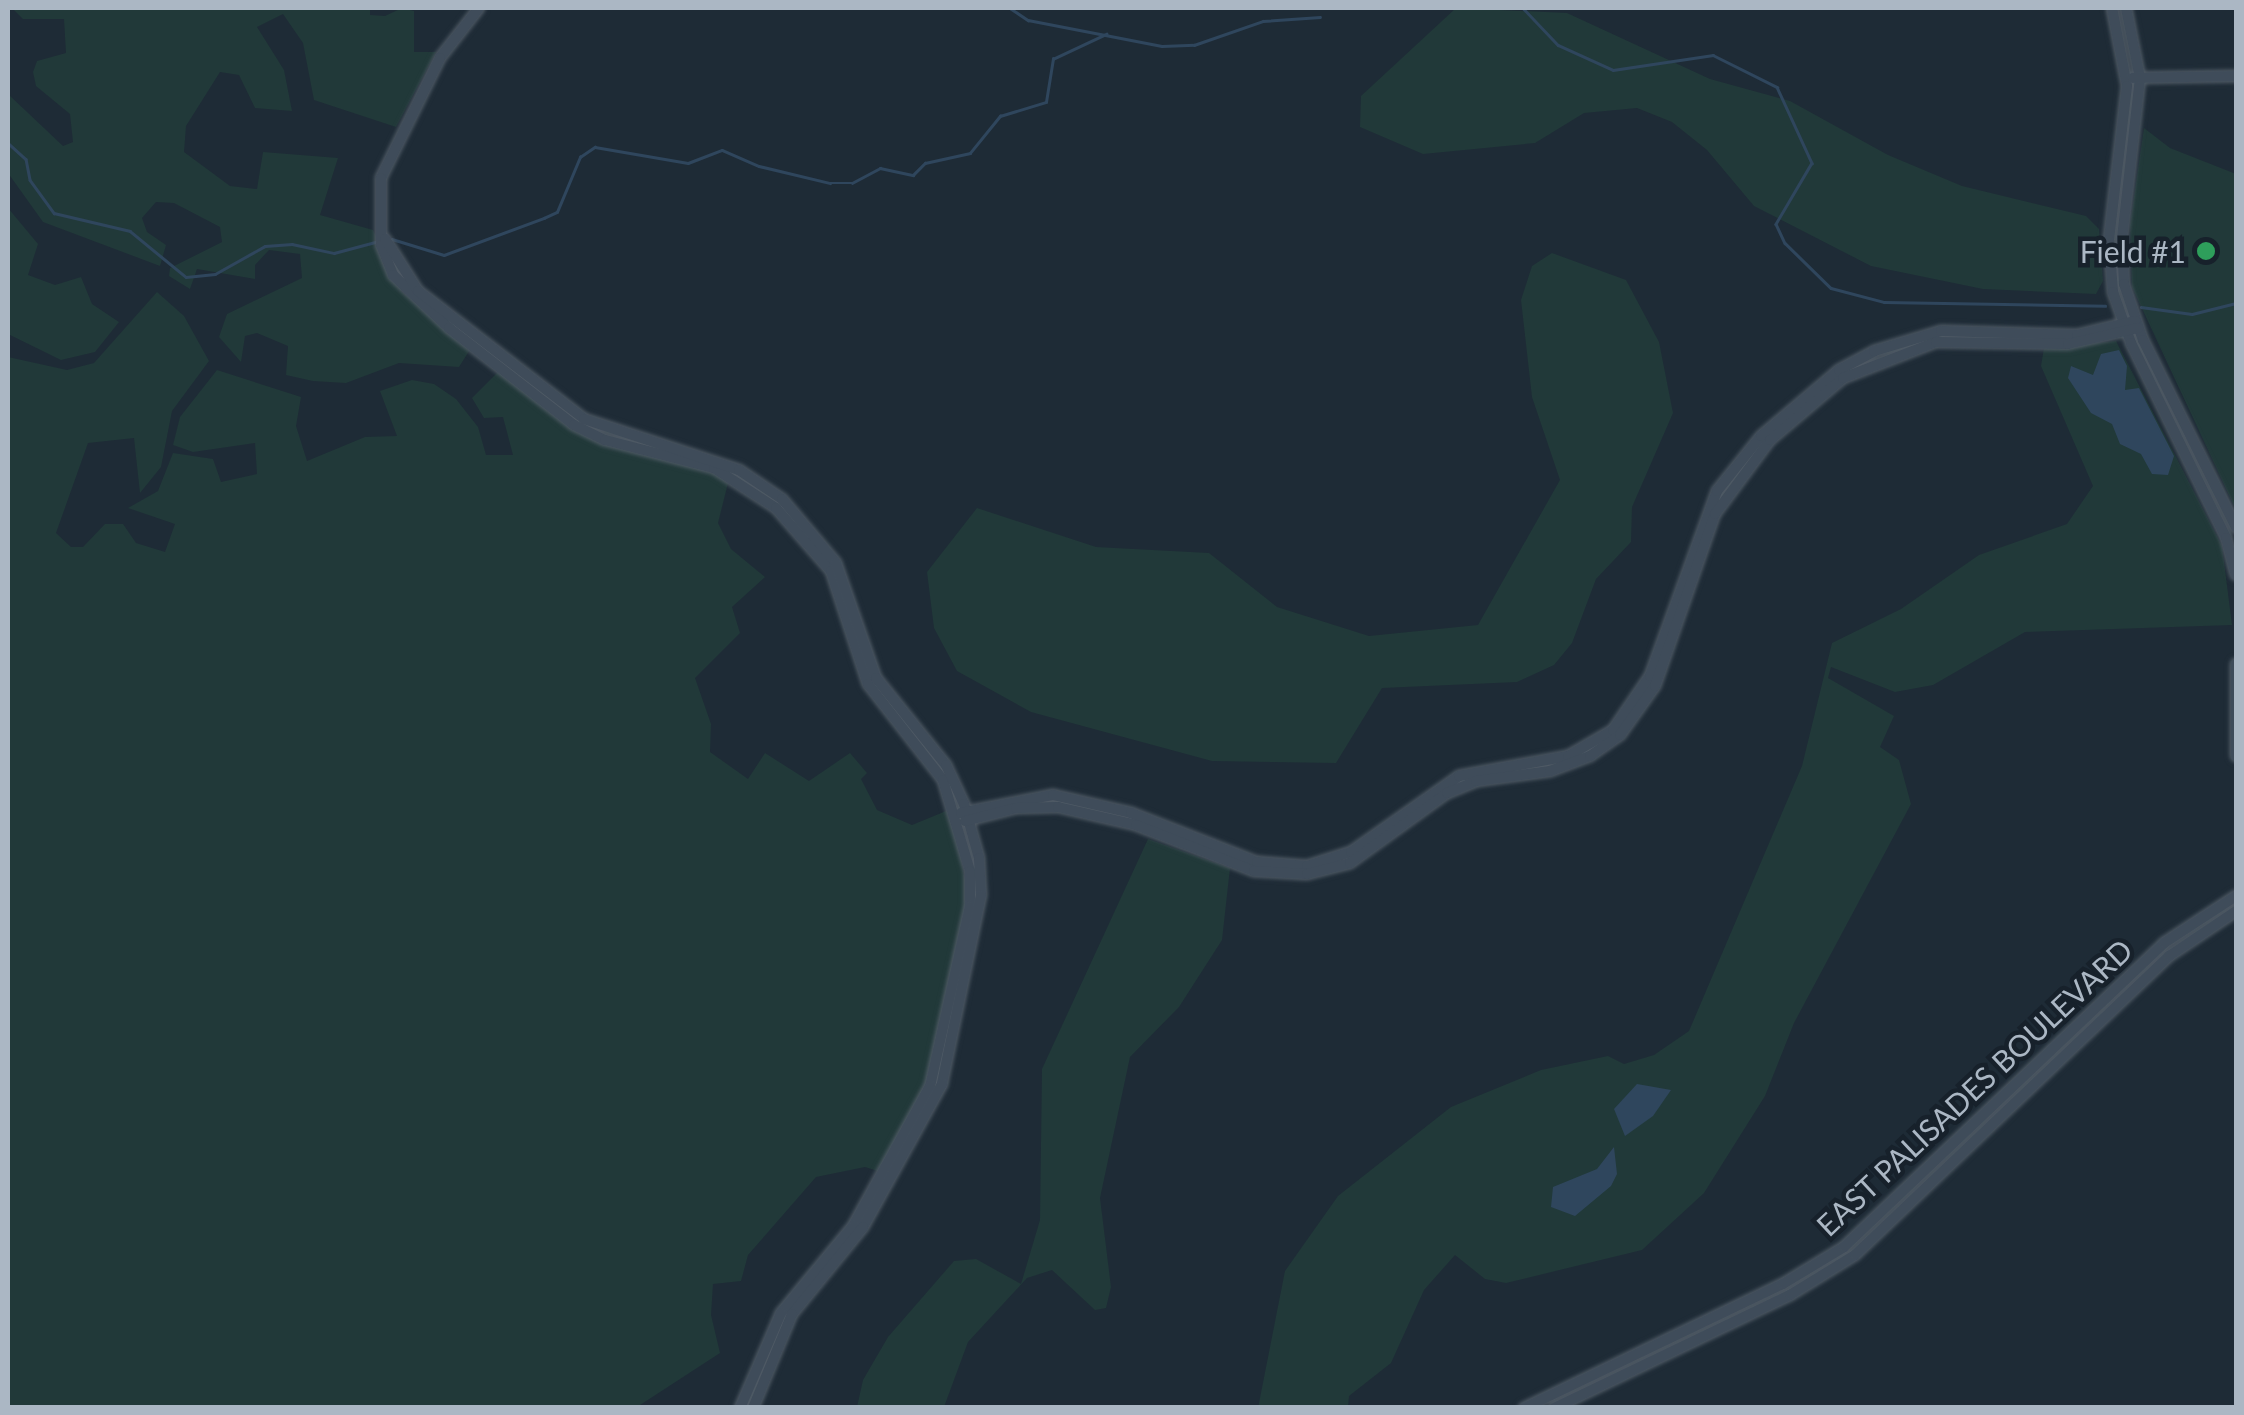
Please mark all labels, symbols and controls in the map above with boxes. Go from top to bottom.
place label: Field #1 [2080,233,2186,269]
marker: Field #1 [2195,240,2217,262]
street label: EAST PALISADES BOULEVARD [1808,931,2140,1243]

